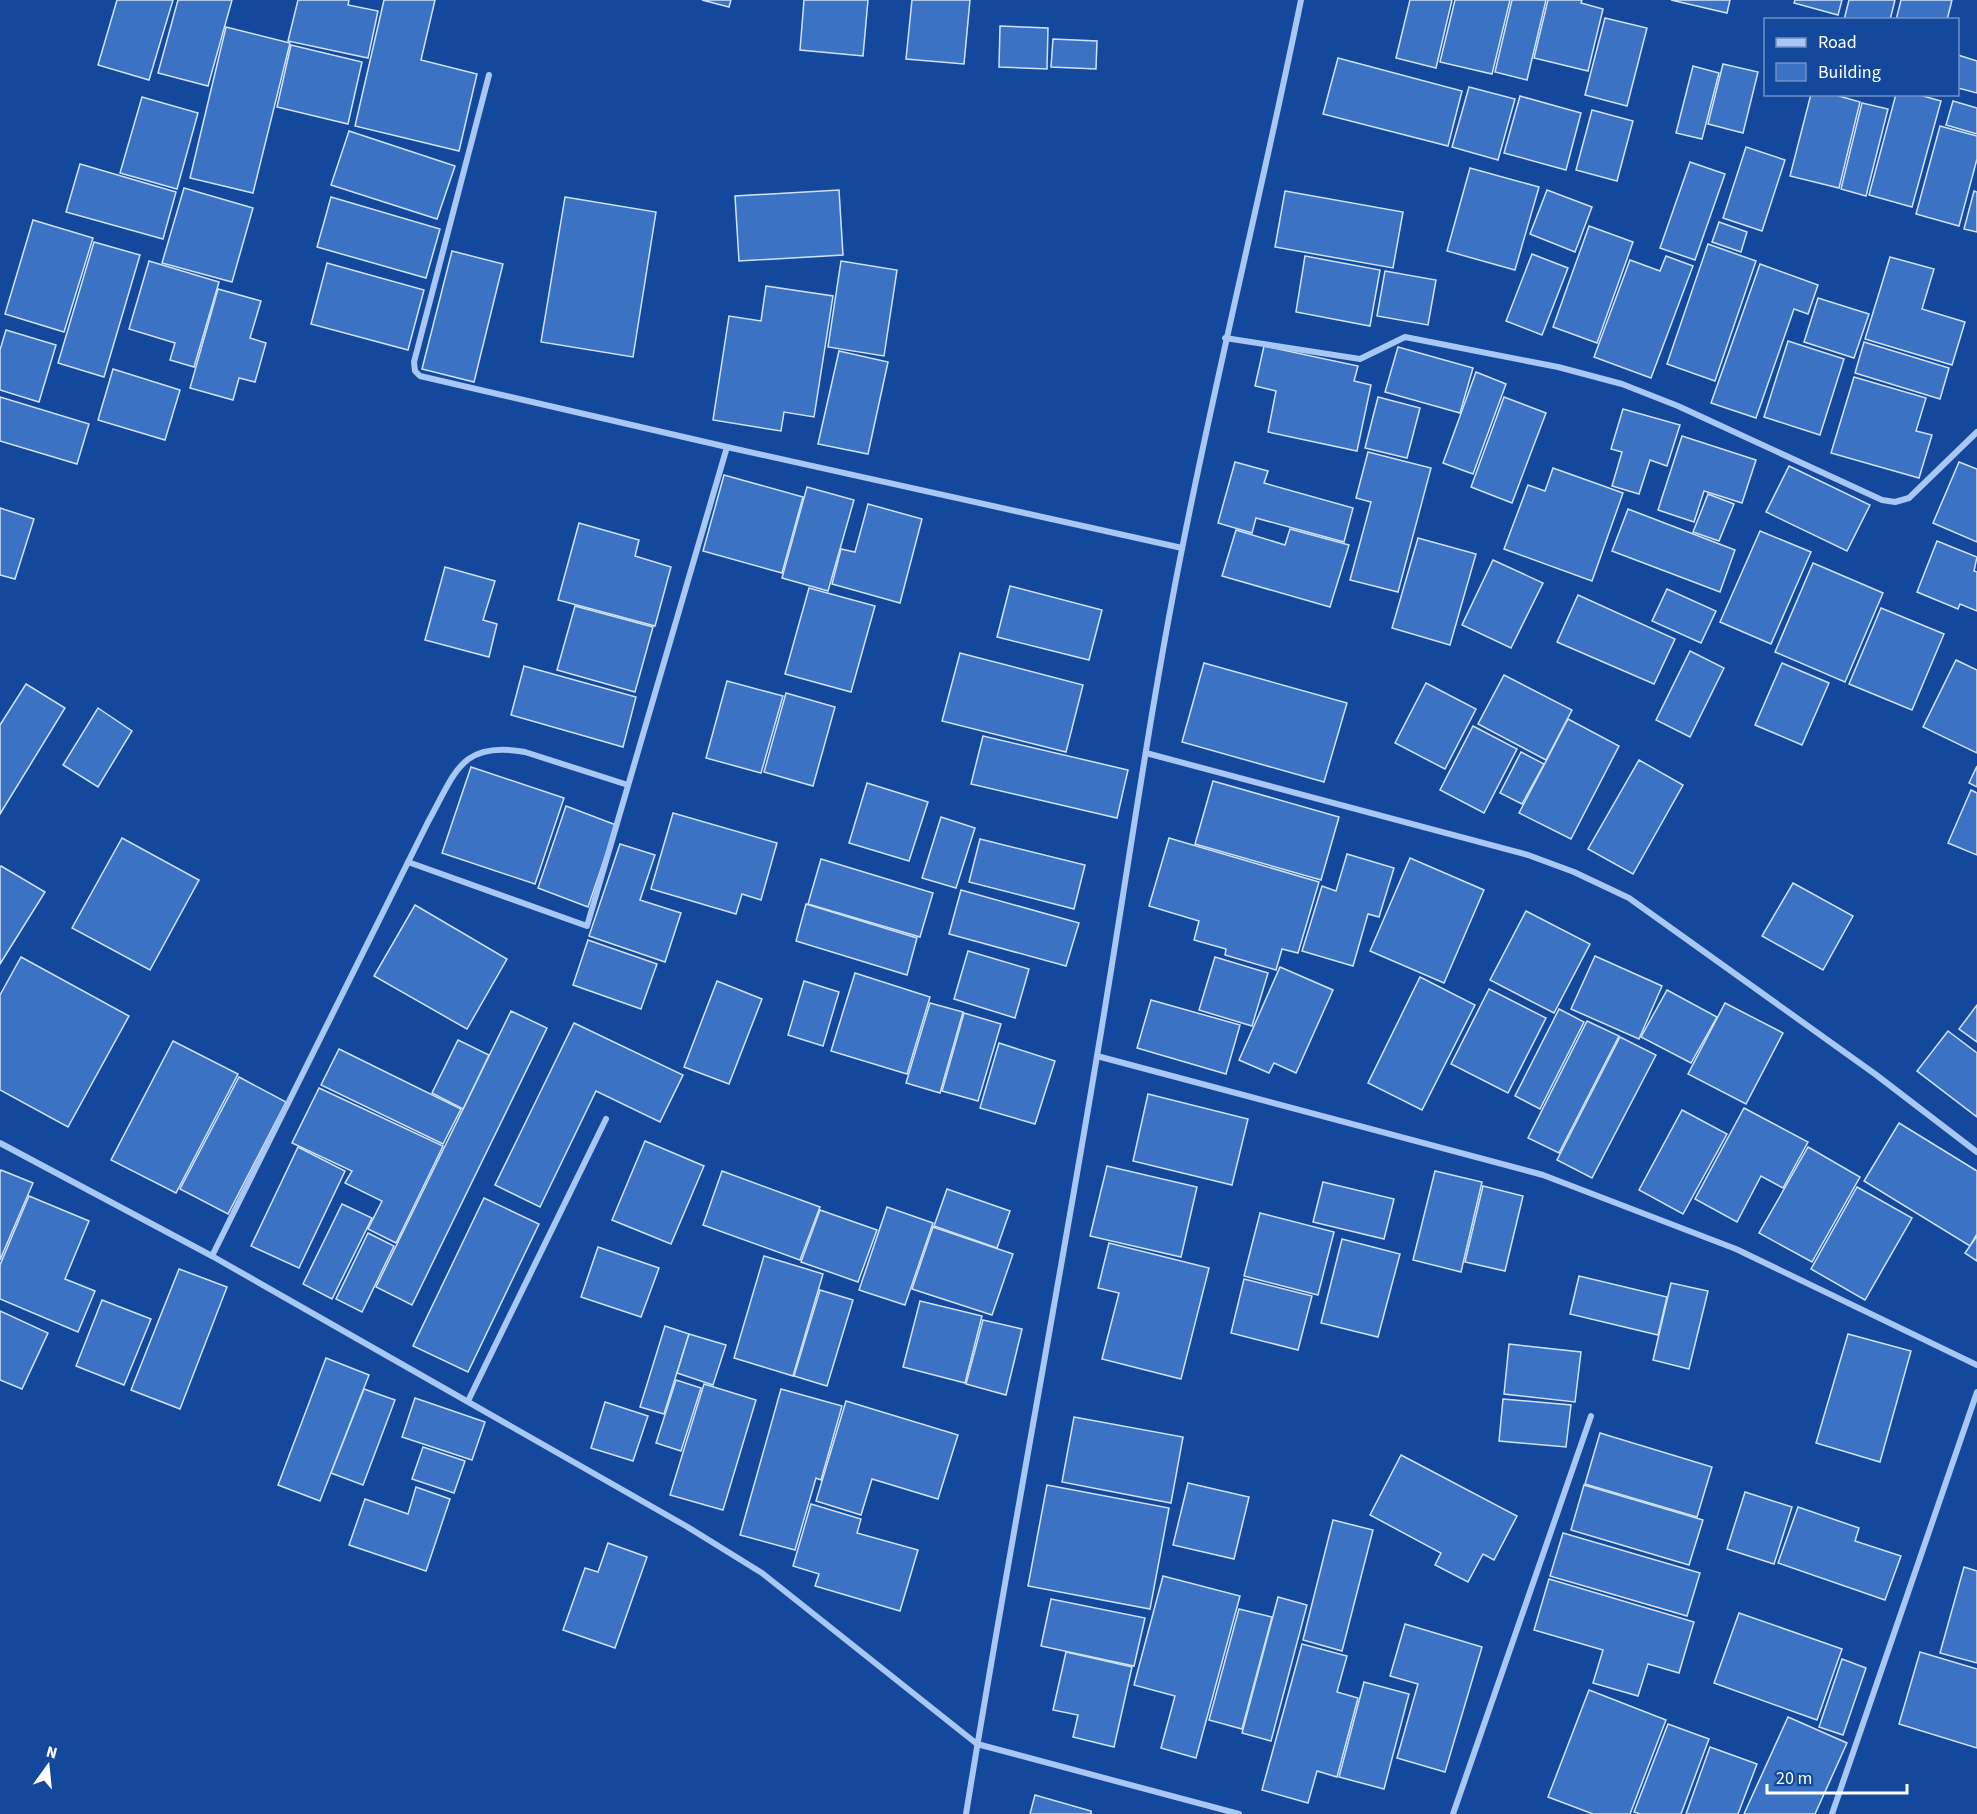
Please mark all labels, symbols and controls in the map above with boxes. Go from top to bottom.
legend [1764,18,1959,96]
text: Road [1818,30,1857,55]
text: Building [1818,60,1881,85]
north arrow [18,1736,78,1796]
text: N [44,1740,60,1764]
scale bar [1767,1757,1906,1795]
text: 20 m [1776,1766,1812,1791]

